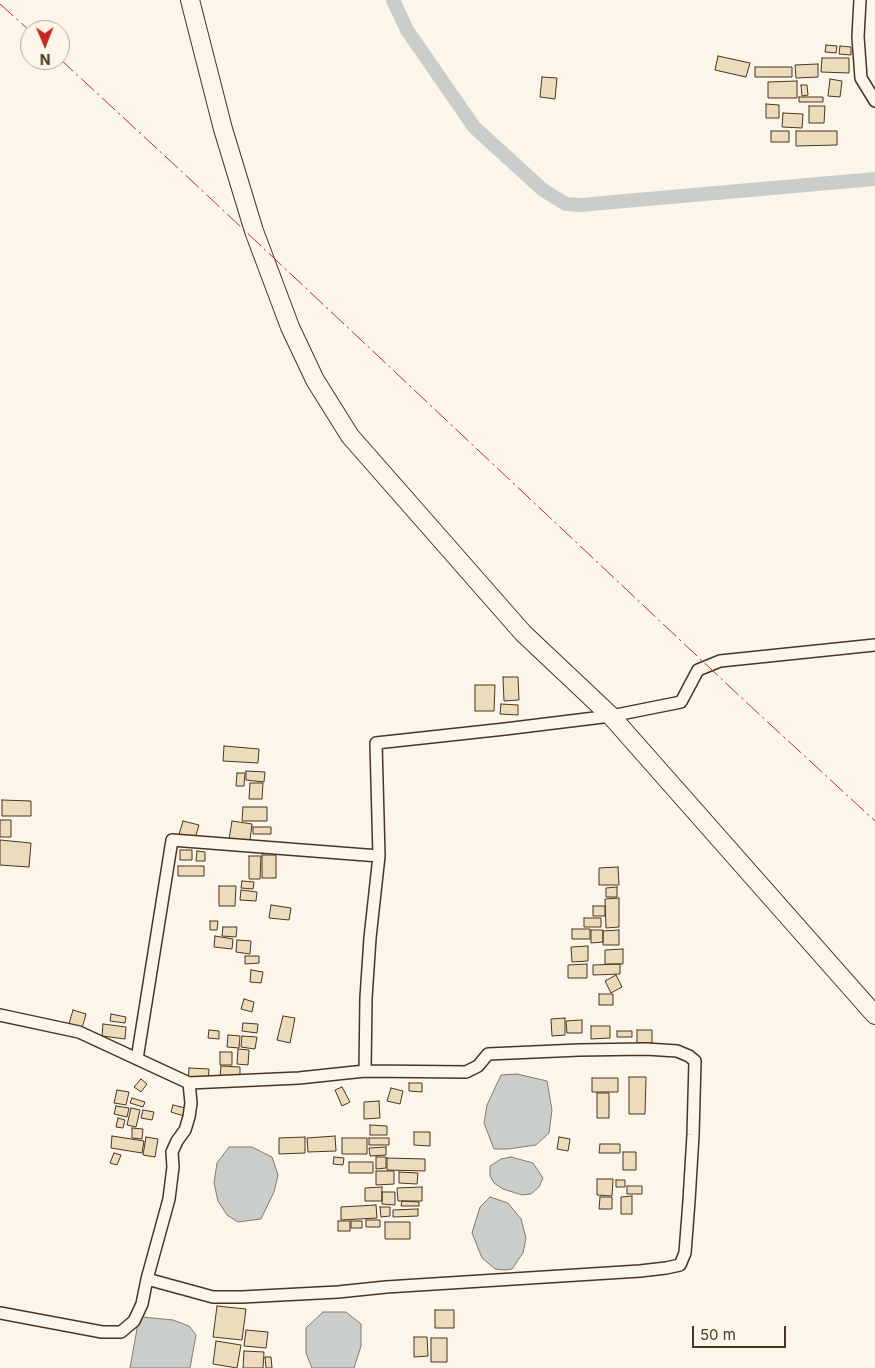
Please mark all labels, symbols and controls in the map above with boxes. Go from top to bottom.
north arrow [20,20,70,70]
text: N [40,51,51,68]
scale bar [695,1316,789,1348]
text: 50 m [700,1325,736,1344]

